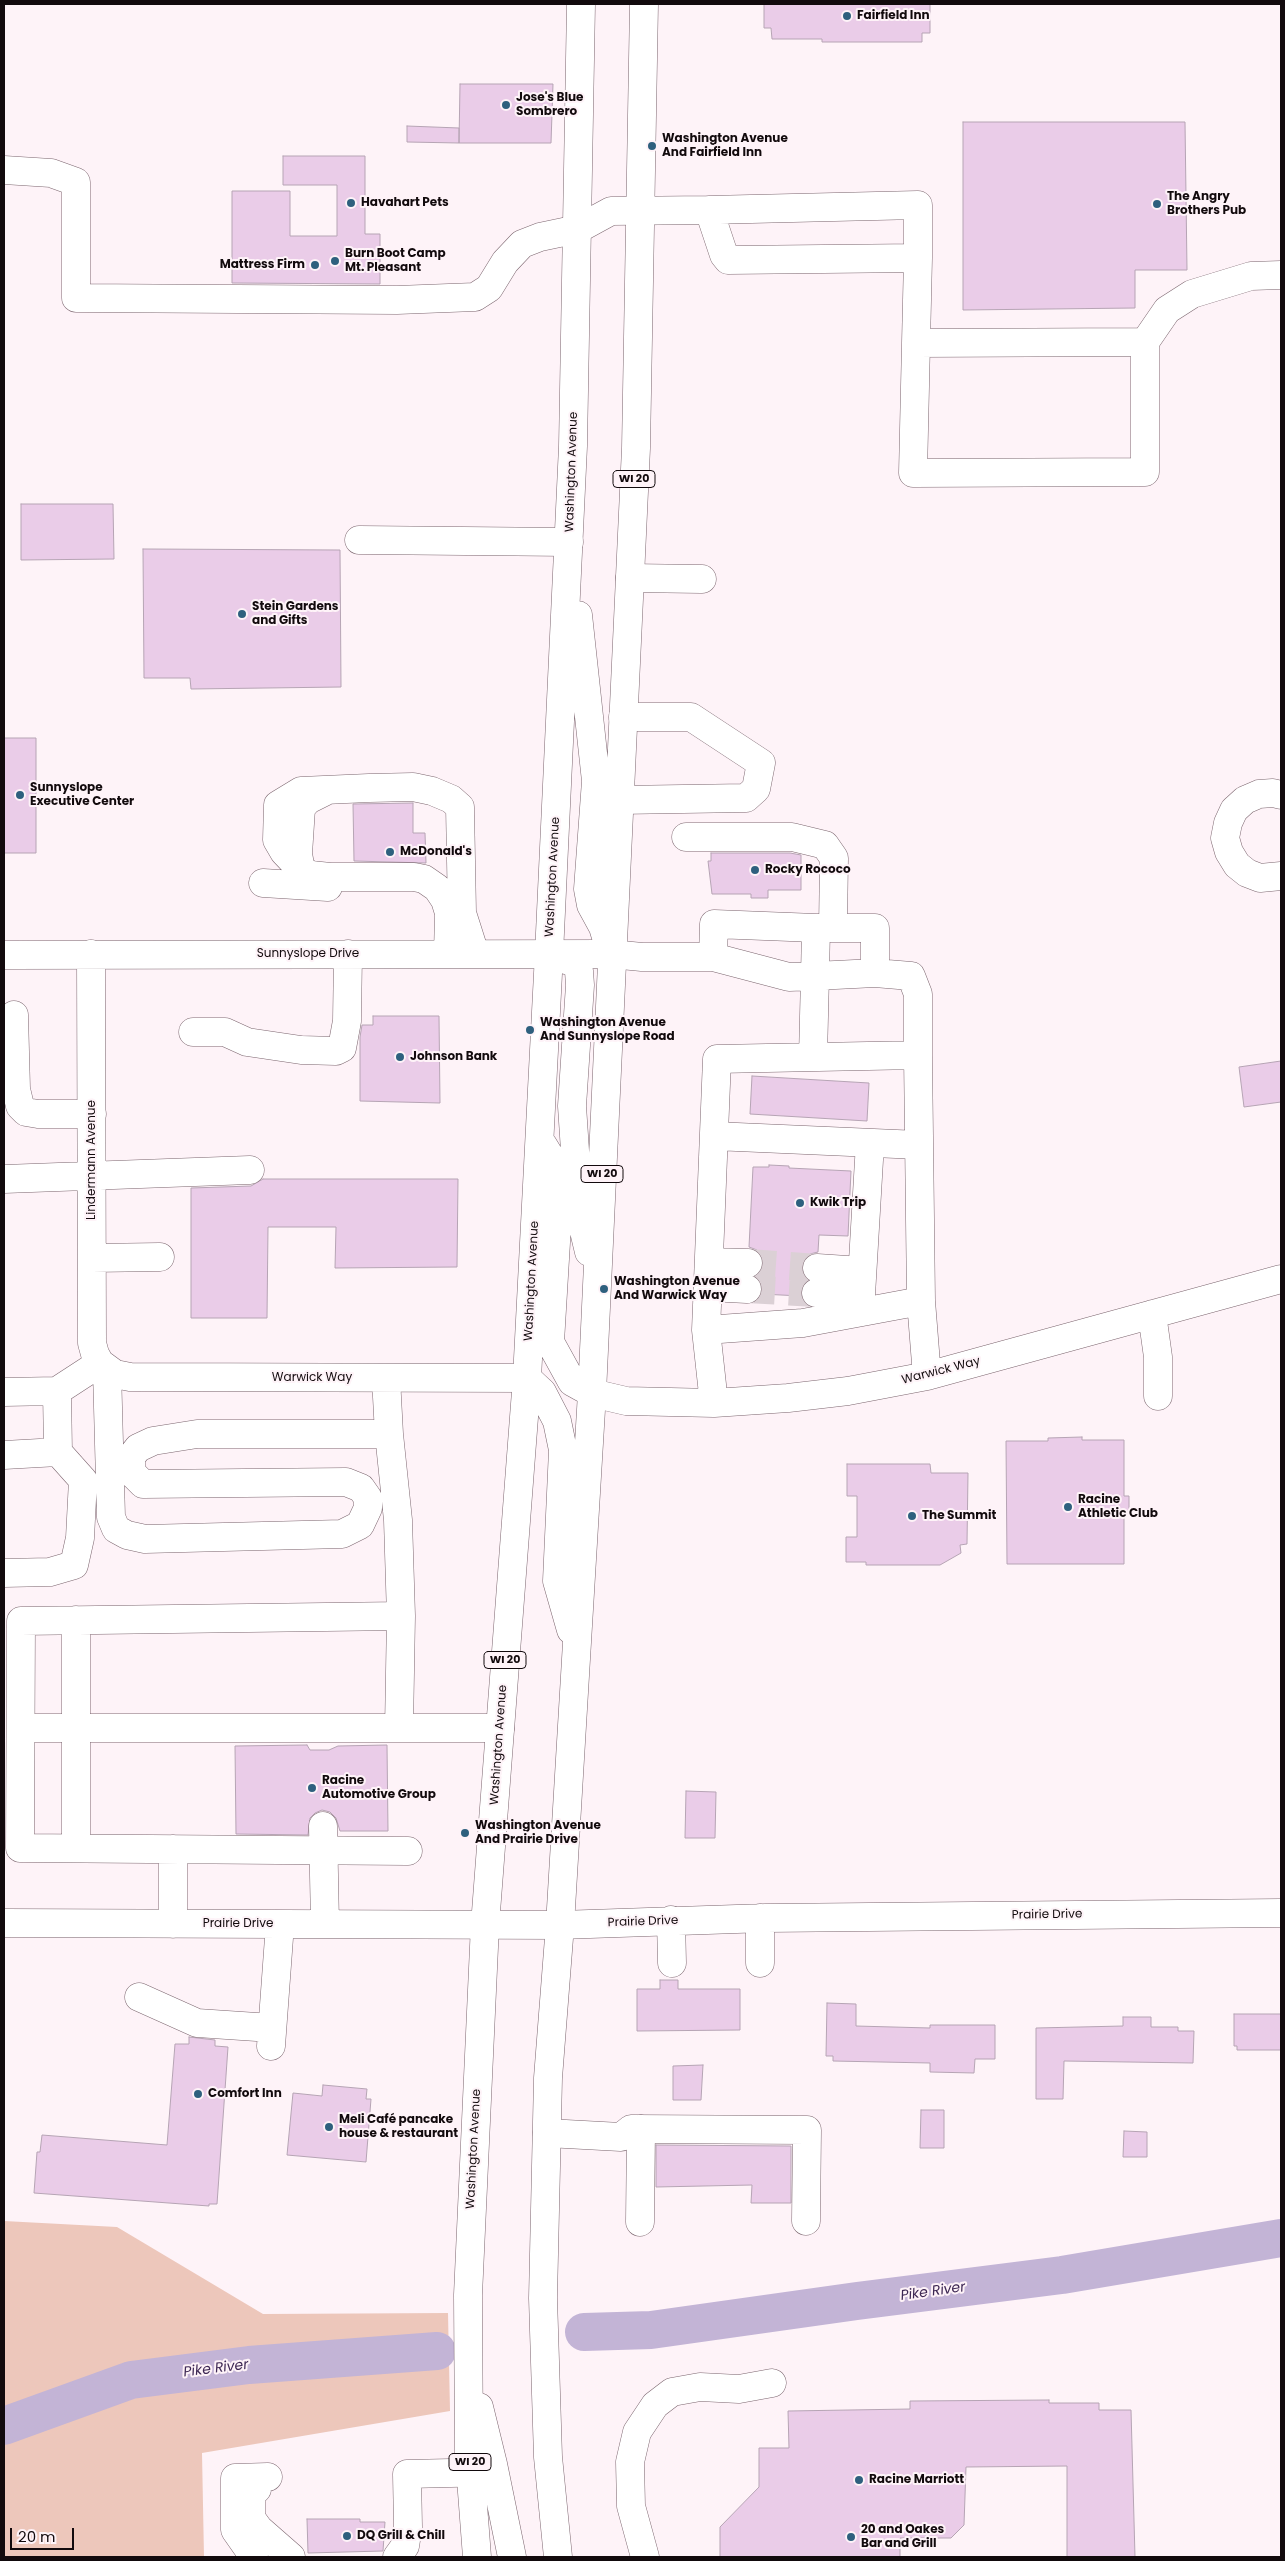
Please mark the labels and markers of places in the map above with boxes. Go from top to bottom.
place label: Fairfield Inn [857,9,930,23]
marker: Fairfield Inn [841,10,853,22]
place label: Jose's Blue Sombrero [516,91,583,119]
marker: Jose's Blue Sombrero [500,99,512,111]
place label: Washington Avenue And Fairfield Inn [662,132,788,160]
marker: Washington Avenue And Fairfield Inn [646,140,658,152]
place label: The Angry Brothers Pub [1167,190,1246,218]
place label: Havahart Pets [361,196,449,210]
marker: Havahart Pets [345,197,357,209]
marker: The Angry Brothers Pub [1151,198,1163,210]
place label: Burn Boot Camp Mt. Pleasant [345,247,446,275]
marker: Burn Boot Camp Mt. Pleasant [329,255,341,267]
place label: Mattress Firm [220,258,305,272]
marker: Mattress Firm [309,259,321,271]
place label: Stein Gardens and Gifts [252,600,339,628]
marker: Stein Gardens and Gifts [236,608,248,620]
place label: Sunnyslope Executive Center [30,781,134,809]
marker: Sunnyslope Executive Center [14,789,26,801]
place label: McDonald's [400,845,472,859]
marker: McDonald's [384,846,396,858]
place label: Rocky Rococo [765,863,851,877]
marker: Rocky Rococo [749,864,761,876]
place label: Washington Avenue And Sunnyslope Road [540,1016,675,1044]
marker: Washington Avenue And Sunnyslope Road [524,1024,536,1036]
place label: Johnson Bank [410,1050,497,1064]
marker: Johnson Bank [394,1051,406,1063]
place label: Kwik Trip [810,1196,866,1210]
marker: Kwik Trip [794,1197,806,1209]
place label: Washington Avenue And Warwick Way [614,1275,740,1303]
marker: Washington Avenue And Warwick Way [598,1283,610,1295]
place label: Racine Athletic Club [1078,1493,1158,1521]
marker: Racine Athletic Club [1062,1501,1074,1513]
place label: The Summit [922,1509,996,1523]
marker: The Summit [906,1510,918,1522]
place label: Racine Automotive Group [322,1774,436,1802]
marker: Racine Automotive Group [306,1782,318,1794]
place label: Washington Avenue And Prairie Drive [475,1819,601,1847]
marker: Washington Avenue And Prairie Drive [459,1827,471,1839]
place label: Comfort Inn [208,2087,282,2101]
marker: Comfort Inn [192,2088,204,2100]
place label: Meli Café pancake house & restaurant [339,2113,458,2141]
marker: Meli Café pancake house & restaurant [323,2121,335,2133]
place label: Racine Marriott [869,2473,964,2487]
marker: Racine Marriott [853,2474,865,2486]
place label: 20 and Oakes Bar and Grill [861,2523,944,2551]
place label: DQ Grill & Chill [357,2529,445,2543]
marker: DQ Grill & Chill [341,2530,353,2542]
marker: 20 and Oakes Bar and Grill [845,2531,857,2543]

